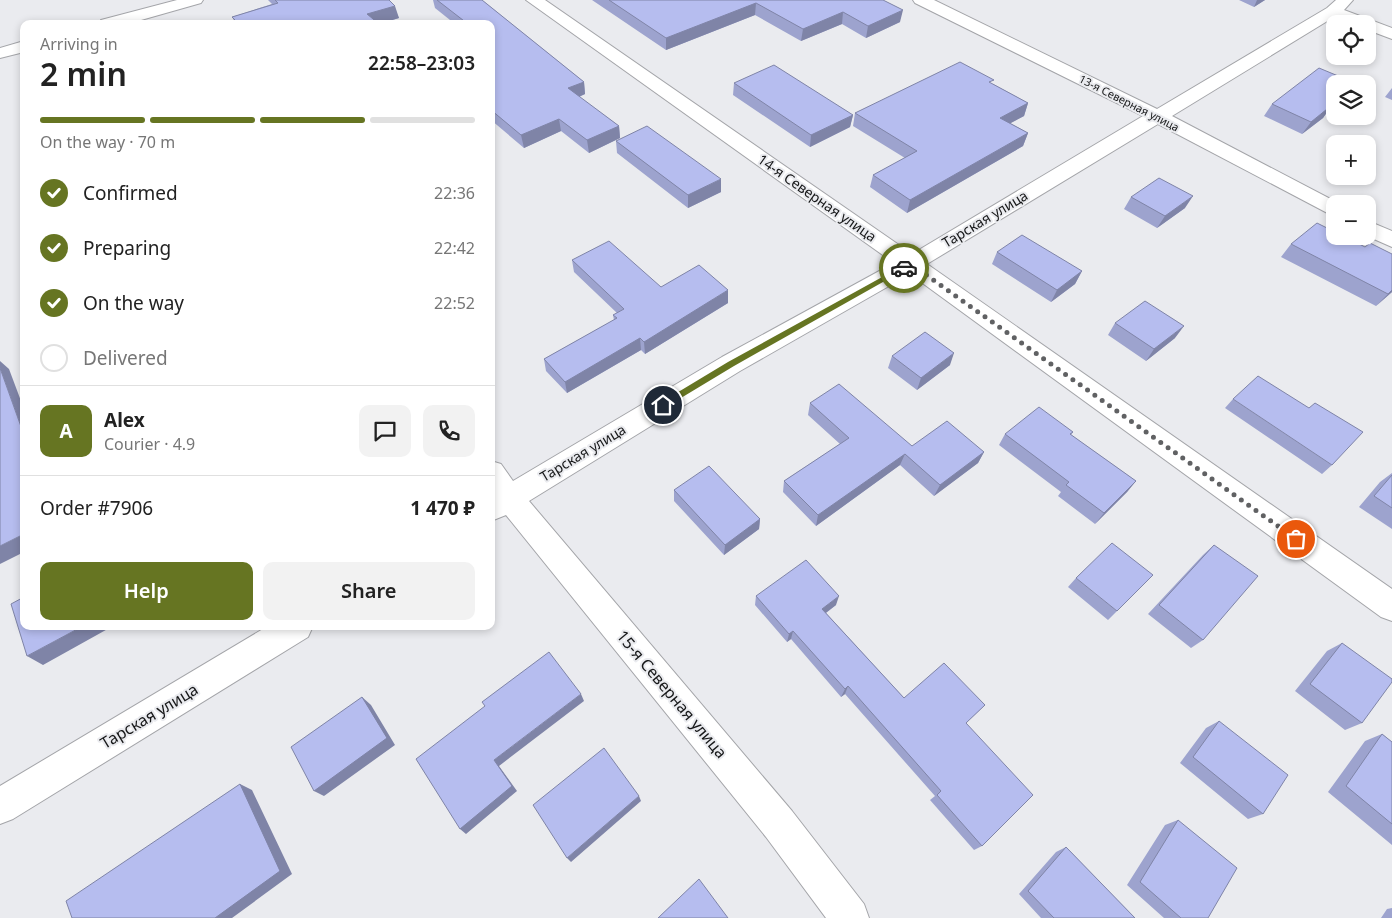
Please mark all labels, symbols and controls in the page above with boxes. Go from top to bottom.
map controls [1326,15,1376,245]
button: locate [1326,15,1376,65]
text: Arriving in [40,33,118,55]
text: 22:58–23:03 [368,50,475,76]
text: 2 min [40,52,127,95]
street label: 13-я Северная улица [1077,71,1182,134]
button: layers [1326,75,1376,125]
text: On the way · 70 m [40,131,175,153]
button: + [1326,135,1376,185]
street label: 14-я Северная улица [754,149,880,246]
icon: check [40,179,68,207]
text: Confirmed [83,180,178,206]
text: 22:36 [434,182,475,204]
street label: Тарская улица [938,186,1031,252]
button: − [1326,195,1376,245]
icon: check [40,234,68,262]
text: Preparing [83,235,171,261]
text: 22:42 [434,237,475,259]
courier [879,243,929,293]
icon: car [890,254,918,282]
icon: check [40,289,68,317]
text: On the way [83,290,184,316]
text: 22:52 [434,292,475,314]
text: Delivered [83,345,168,371]
pin [642,384,684,426]
icon: home [649,391,677,419]
button: chat [359,405,411,457]
button: phone [423,405,475,457]
text: Alex [104,407,145,433]
text: A [59,418,73,444]
street label: Тарская улица [536,420,629,486]
text: Courier · 4.9 [104,433,195,455]
text: Order #7906 [40,495,153,521]
text: 1 470 ₽ [410,495,475,521]
pin [1275,518,1317,560]
icon: bag [1282,525,1310,553]
button: Help [40,562,253,620]
button: Share [263,562,475,620]
street label: 15-я Северная улица [612,625,732,763]
street label: Тарская улица [96,678,202,754]

